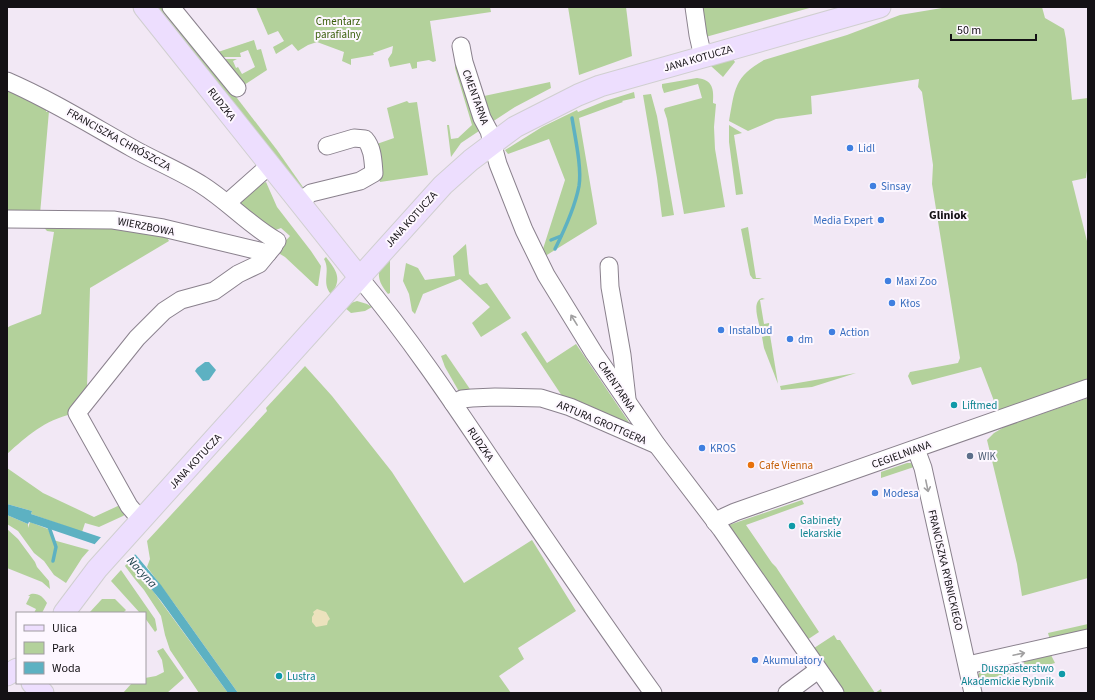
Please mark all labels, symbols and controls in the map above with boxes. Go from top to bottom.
park label: Cmentarz parafialny [315,14,361,42]
scale bar [951,16,1036,42]
text: 50 m [957,22,981,39]
street label: JANA KOTUCZA [662,42,734,75]
street label: CMENTARNA [459,67,492,127]
street label: RUDZKA [204,85,239,124]
street label: FRANCISZKA CHRÓSZCZA [64,105,173,174]
place label: Lidl [858,141,875,156]
marker: Lidl [845,143,855,153]
place label: Sinsay [881,179,911,194]
marker: Sinsay [868,181,878,191]
street label: JANA KOTUCZA [382,188,441,251]
district label: Gliniok [929,207,967,224]
place label: Media Expert [814,213,873,228]
street label: WIERZBOWA [116,214,176,239]
marker: Media Expert [876,215,886,225]
place label: Maxi Zoo [896,274,937,289]
marker: Maxi Zoo [883,276,893,286]
place label: Kłos [900,296,921,311]
marker: Kłos [887,298,897,308]
one-way arrow [569,314,577,326]
place label: Instalbud [729,323,772,338]
marker: Instalbud [716,325,726,335]
place label: Action [840,325,869,340]
marker: Action [827,327,837,337]
place label: dm [798,332,813,347]
marker: dm [785,334,795,344]
street label: CMENTARNA [594,358,639,415]
street label: ARTURA GROTTGERA [555,397,649,448]
place label: Liftmed [962,398,997,413]
marker: Liftmed [949,400,959,410]
street label: RUDZKA [464,424,497,464]
street label: JANA KOTUCZA [166,430,225,492]
street label: CEGIELNIANA [869,437,933,472]
place label: KROS [710,441,736,456]
marker: KROS [697,443,707,453]
place label: WIK [978,449,997,464]
marker: WIK [965,451,975,461]
place label: Cafe Vienna [759,458,813,473]
marker: Cafe Vienna [746,460,756,470]
one-way arrow [924,479,932,492]
place label: Modesa [883,486,919,501]
marker: Modesa [870,488,880,498]
street label: FRANCISZKA RYBNICKIEGO [924,508,967,632]
place label: Gabinety lekarskie [800,513,842,541]
marker: Gabinety lekarskie [787,521,797,531]
water label: Nacyna [123,553,161,592]
legend [16,612,146,684]
text: Ulica [52,620,77,637]
text: Park [52,640,74,657]
one-way arrow [1013,650,1026,658]
place label: Akumulatory [763,653,822,668]
marker: Akumulatory [750,655,760,665]
text: Woda [52,660,81,677]
place label: Duszpasterstwo Akademickie Rybnik [961,661,1055,689]
place label: Lustra [287,669,315,684]
marker: Duszpasterstwo Akademickie Rybnik [1057,669,1067,679]
marker: Lustra [274,671,284,681]

